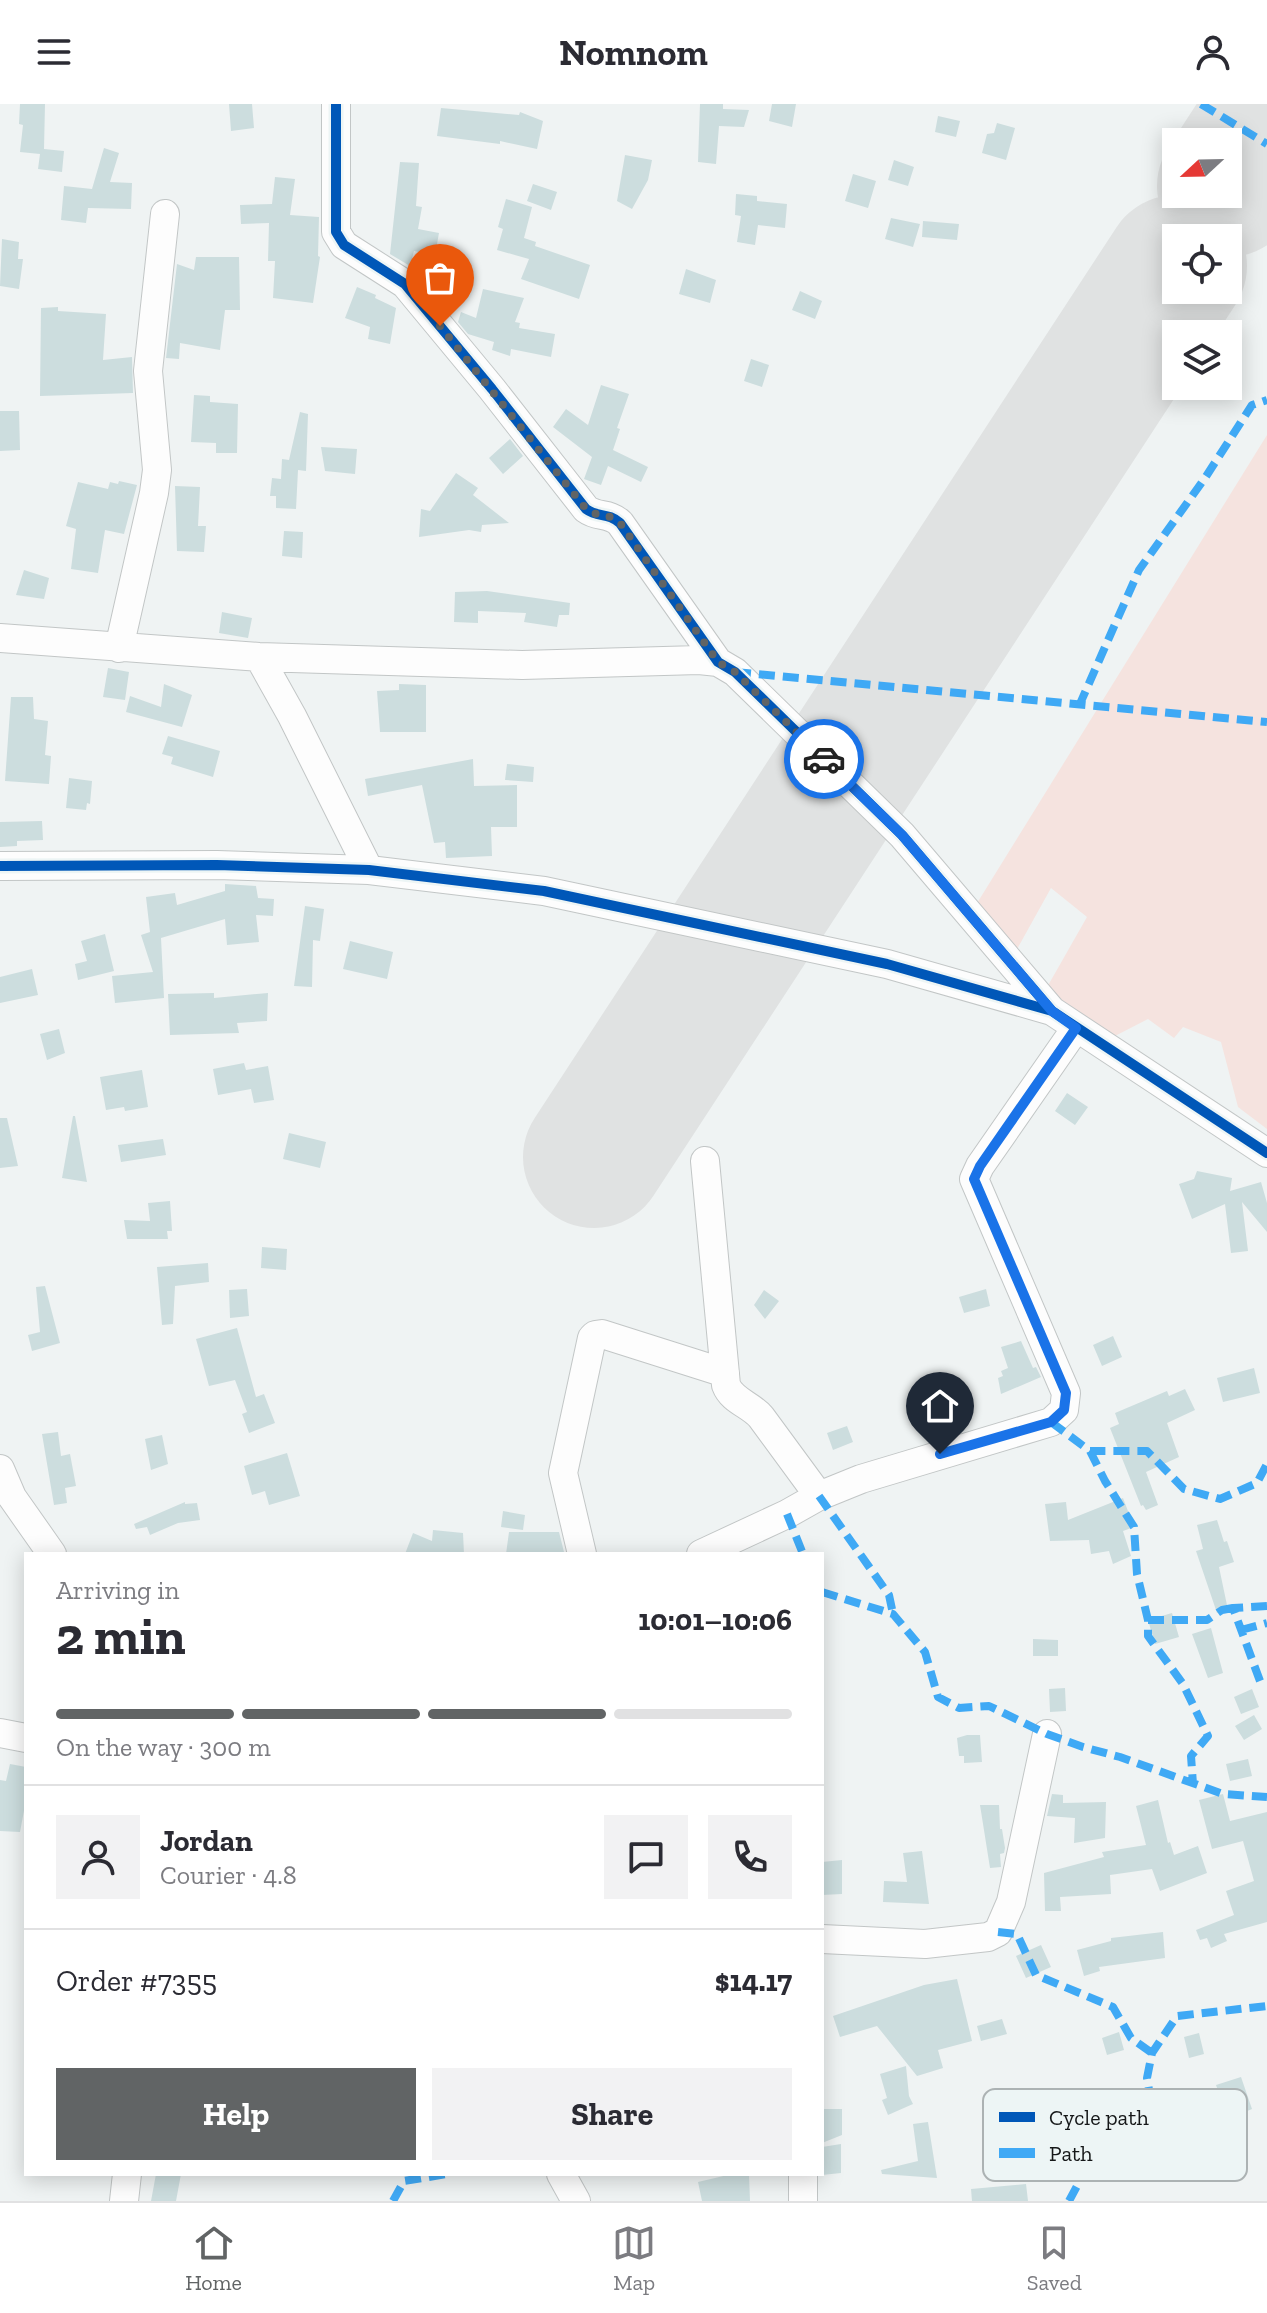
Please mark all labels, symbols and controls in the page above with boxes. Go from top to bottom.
icon: menu [32,30,76,74]
icon: person [1191,30,1235,74]
text: Nomnom [559,31,708,74]
north arrow [1162,128,1242,208]
map controls [1162,128,1242,400]
button: locate [1162,224,1242,304]
pin [406,244,474,326]
icon: bag [418,256,462,300]
button: layers [1162,320,1242,400]
courier [784,719,864,799]
icon: car [802,737,846,781]
pin [906,1372,974,1454]
icon: home [918,1384,962,1428]
text: Arriving in [56,1574,179,1606]
text: 10:01–10:06 [638,1602,792,1638]
text: 2 min [56,1605,186,1667]
text: On the way · 300 m [56,1731,271,1763]
button: person [56,1815,140,1899]
button: chat [604,1815,688,1899]
button: phone [708,1815,792,1899]
text: Jordan [160,1823,253,1859]
text: Courier · 4.8 [160,1859,297,1891]
text: Order #7355 [56,1963,217,1999]
text: $14.17 [715,1963,792,1999]
button: Help [56,2068,416,2160]
button: Share [432,2068,792,2160]
legend [983,2089,1247,2181]
text: Cycle path [1049,2104,1149,2131]
text: Path [1049,2140,1093,2167]
tab: Home [185,2221,242,2296]
tab: Map [612,2221,656,2296]
tab: Saved [1027,2221,1082,2296]

